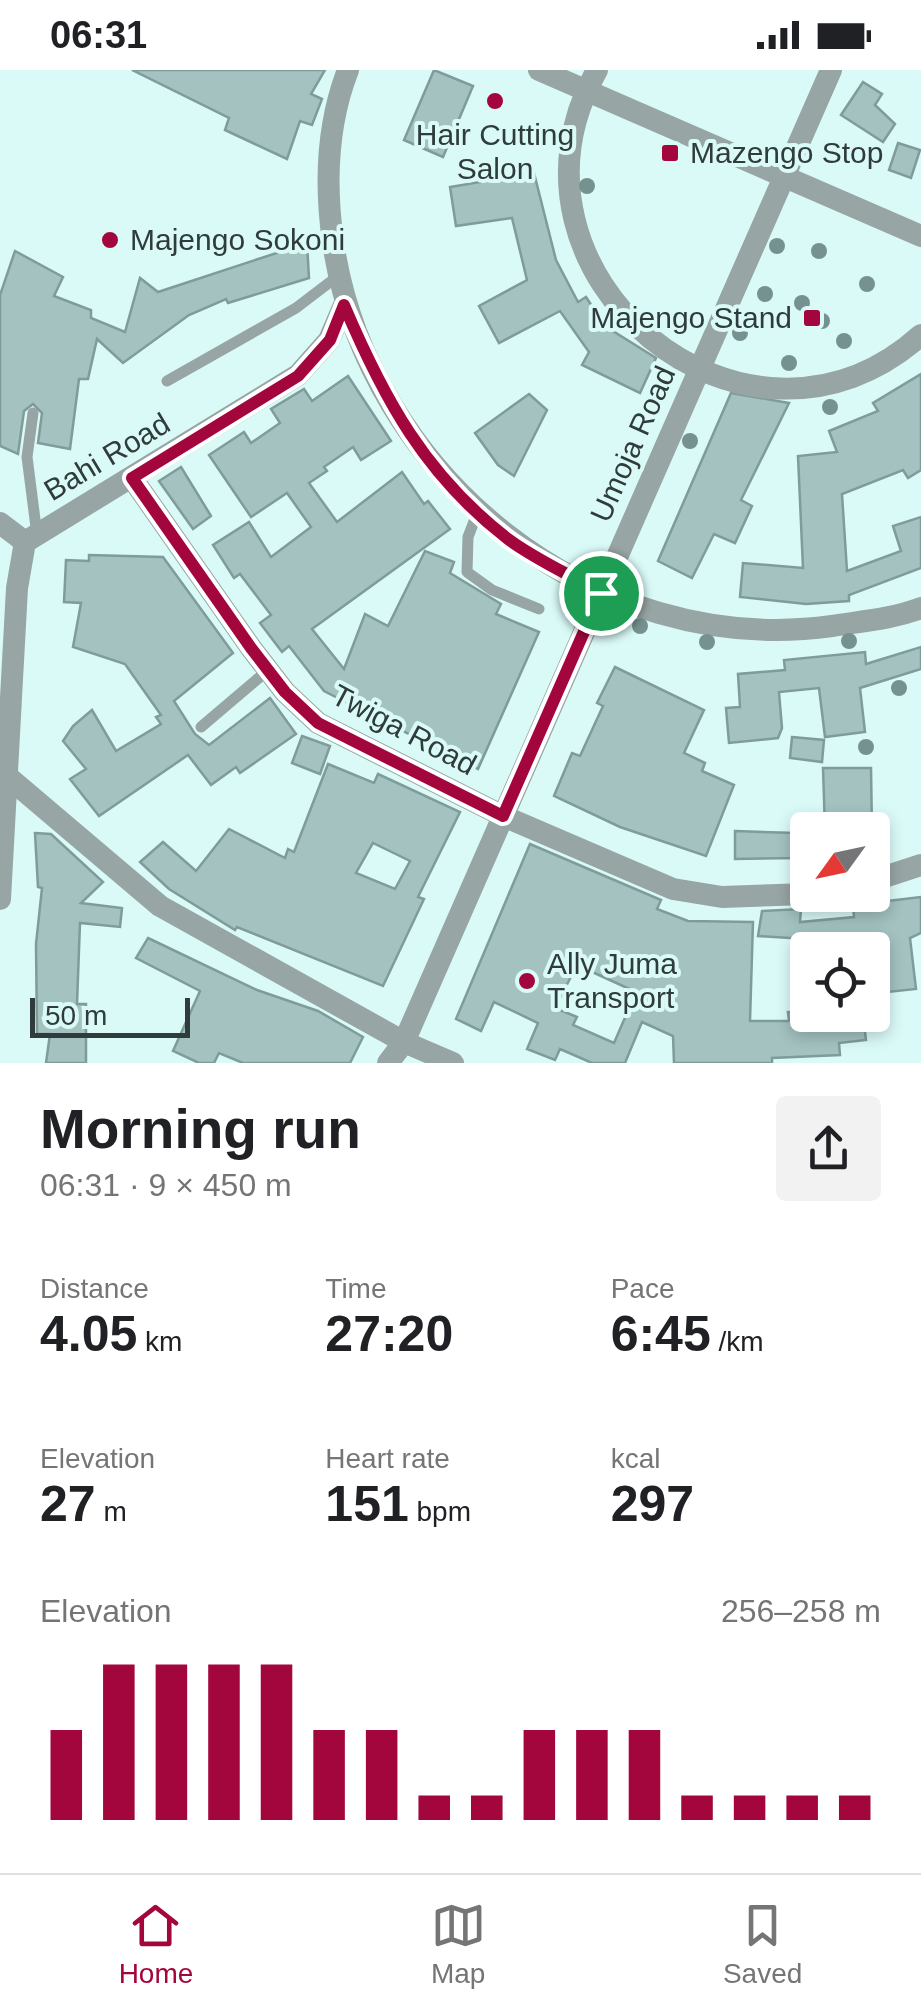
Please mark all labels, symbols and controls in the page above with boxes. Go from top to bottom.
text: 06:31 [50,14,147,56]
marker: Hair Cutting Salon [484,90,506,112]
place label: Hair Cutting Salon [416,118,574,185]
place label: Mazengo Stop [690,136,883,169]
marker: Mazengo Stop [659,142,681,164]
place label: Majengo Sokoni [130,223,345,256]
marker: Majengo Sokoni [99,229,121,251]
place label: Majengo Stand [590,301,792,334]
marker: Majengo Stand [801,307,823,329]
street label: Umoja Road [584,361,682,527]
street label: Bahi Road [38,406,175,507]
pin [559,551,644,636]
icon: arrive [574,566,629,621]
street label: Twiga Road [327,678,482,781]
north arrow [790,812,890,912]
map controls [790,812,890,1032]
button: locate [790,932,890,1032]
place label: Ally Juma Transport [547,947,677,1014]
marker: Ally Juma Transport [516,970,538,992]
scale bar [30,993,190,1038]
text: 50 m [45,1000,107,1031]
button: share [776,1096,881,1201]
text: Morning run [40,1098,361,1160]
text: 06:31 · 9 × 450 m [40,1167,292,1203]
text: Distance [40,1273,149,1304]
text: Time [325,1273,387,1304]
text: Pace [611,1273,674,1304]
text: 4.05 [40,1306,137,1362]
text: 27:20 [325,1306,453,1362]
text: 6:45 [611,1306,711,1362]
text: km [137,1326,182,1357]
text: /km [711,1326,764,1357]
text: Elevation [40,1443,155,1474]
text: Heart rate [325,1443,450,1474]
text: kcal [611,1443,660,1474]
text: 27 [40,1476,96,1532]
text: 151 [325,1476,409,1532]
text: 297 [611,1476,694,1532]
text: m [96,1496,127,1527]
text: bpm [409,1496,471,1527]
text: Elevation [40,1593,172,1629]
text: 256–258 m [721,1593,881,1629]
tab: Home [119,1898,193,1990]
tab: Map [431,1898,486,1990]
tab: Saved [723,1898,802,1990]

